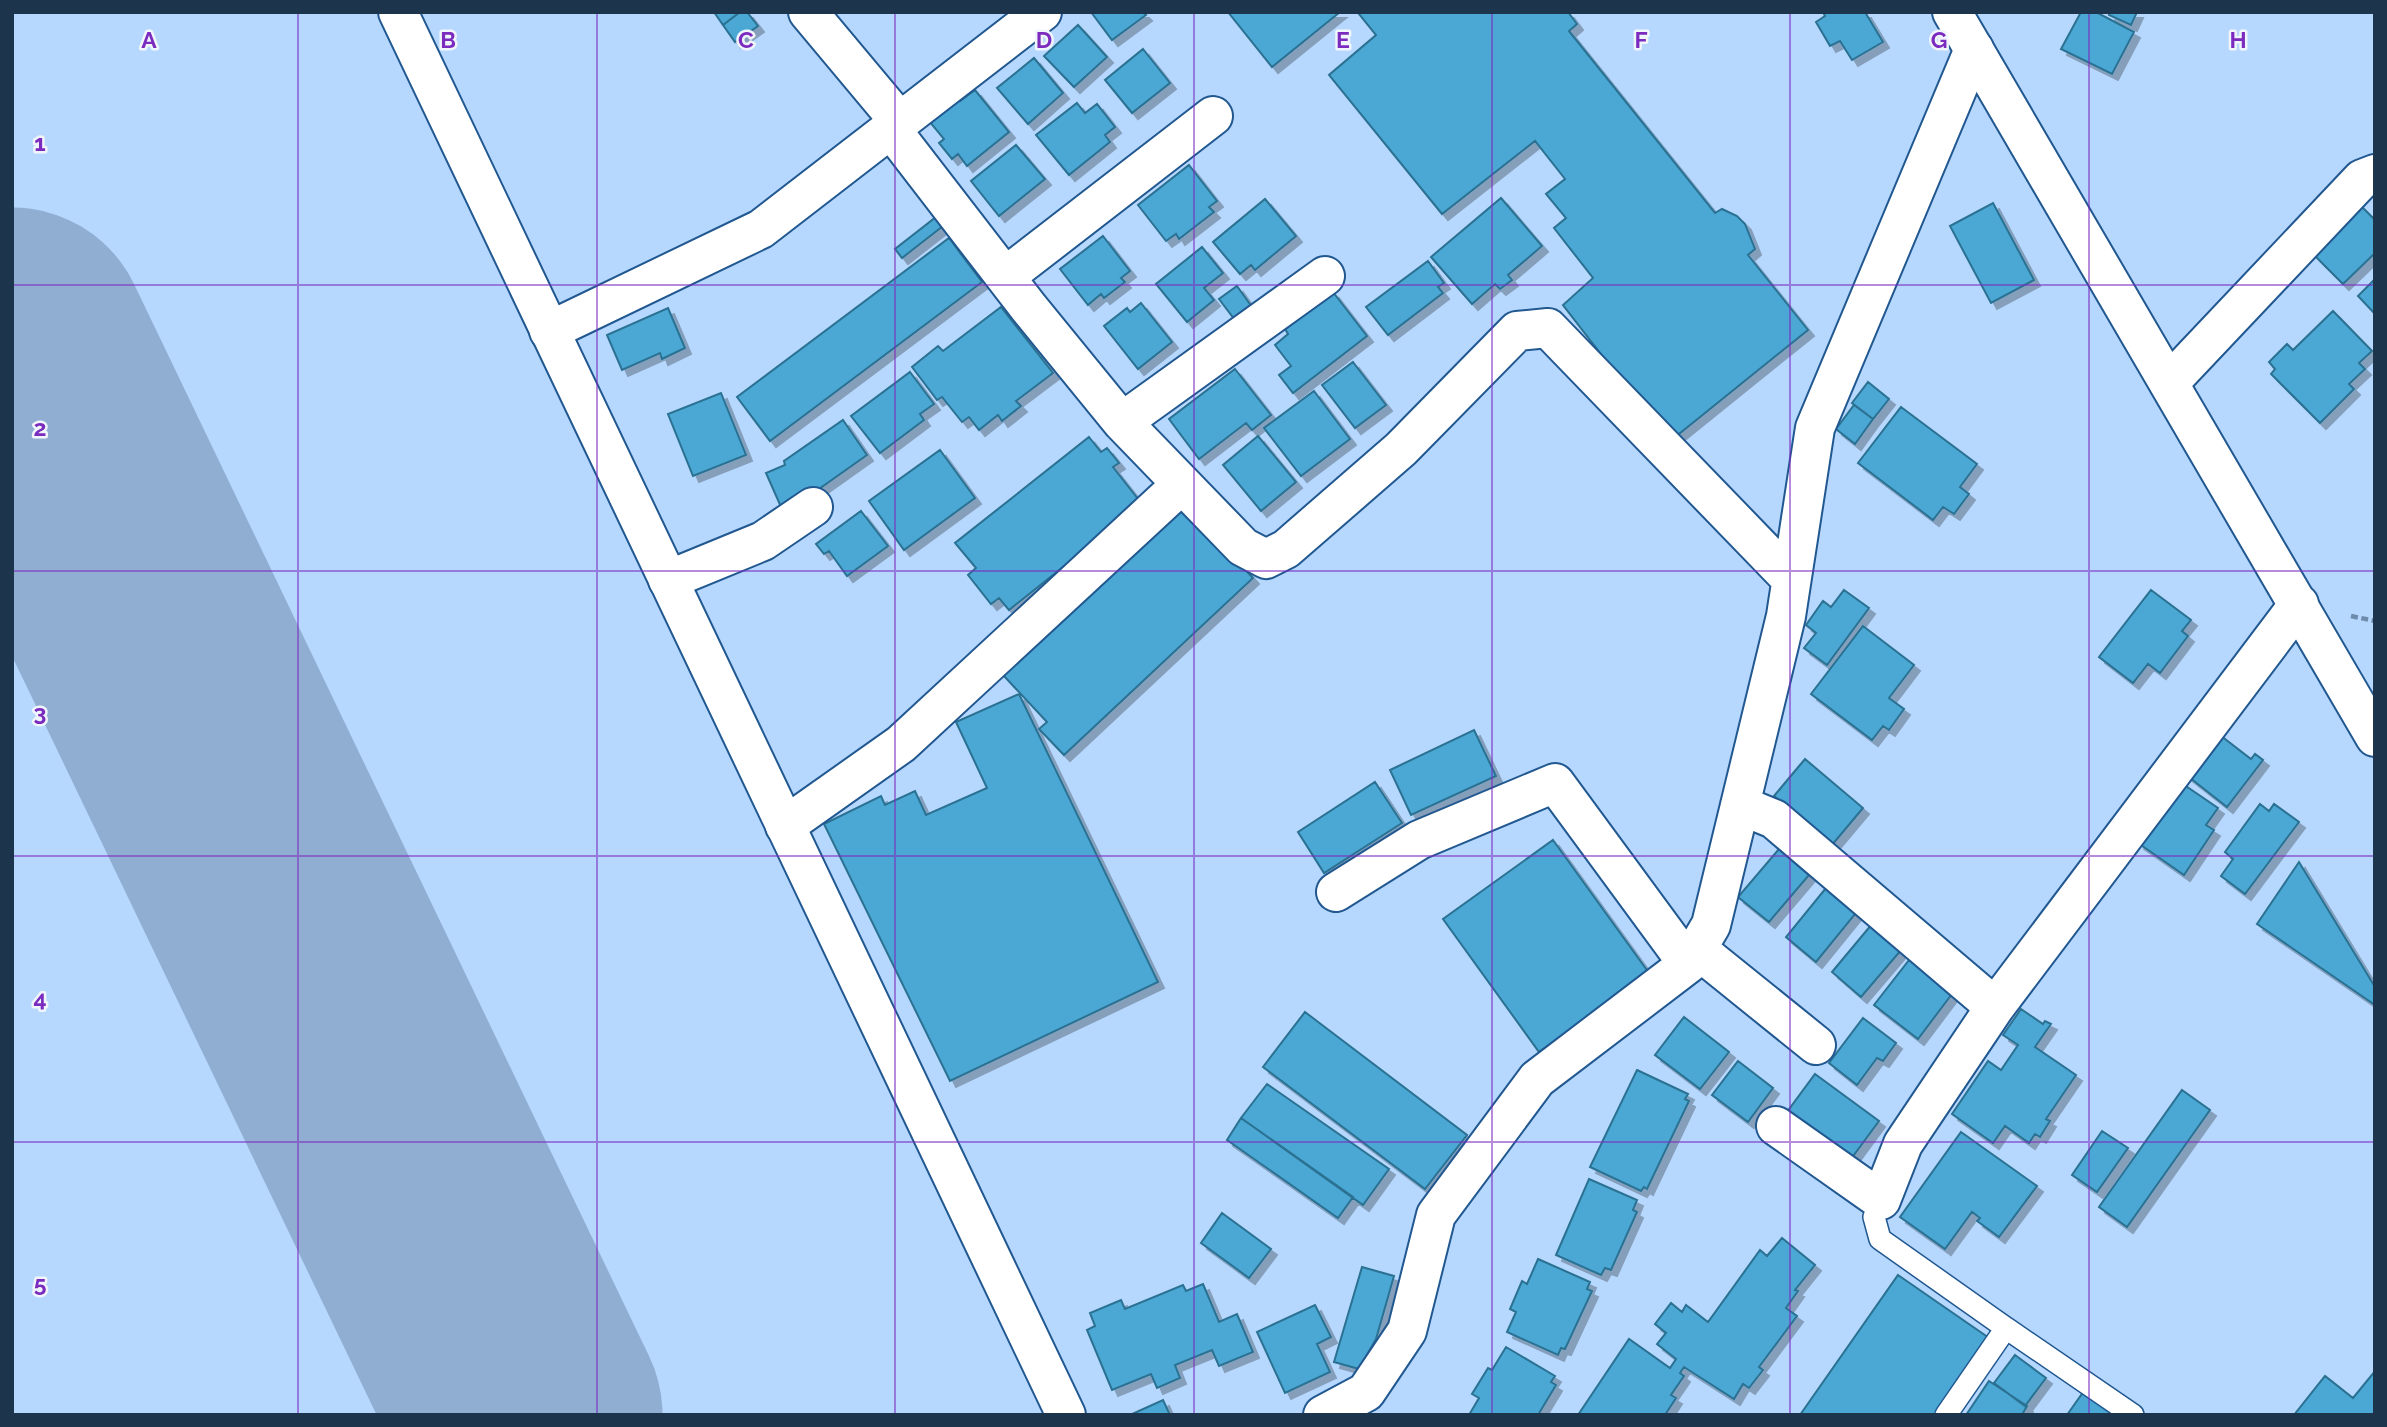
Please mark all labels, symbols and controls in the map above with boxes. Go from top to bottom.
text: A [141,26,157,53]
text: B [440,26,456,53]
text: C [738,26,754,53]
text: D [1036,26,1052,53]
text: E [1336,26,1350,53]
text: F [1634,26,1648,53]
text: G [1931,26,1947,53]
text: H [2229,26,2247,53]
text: 1 [34,129,46,156]
text: 2 [34,414,46,441]
text: 3 [34,699,46,726]
text: 4 [33,985,47,1012]
text: 5 [34,1270,47,1297]

